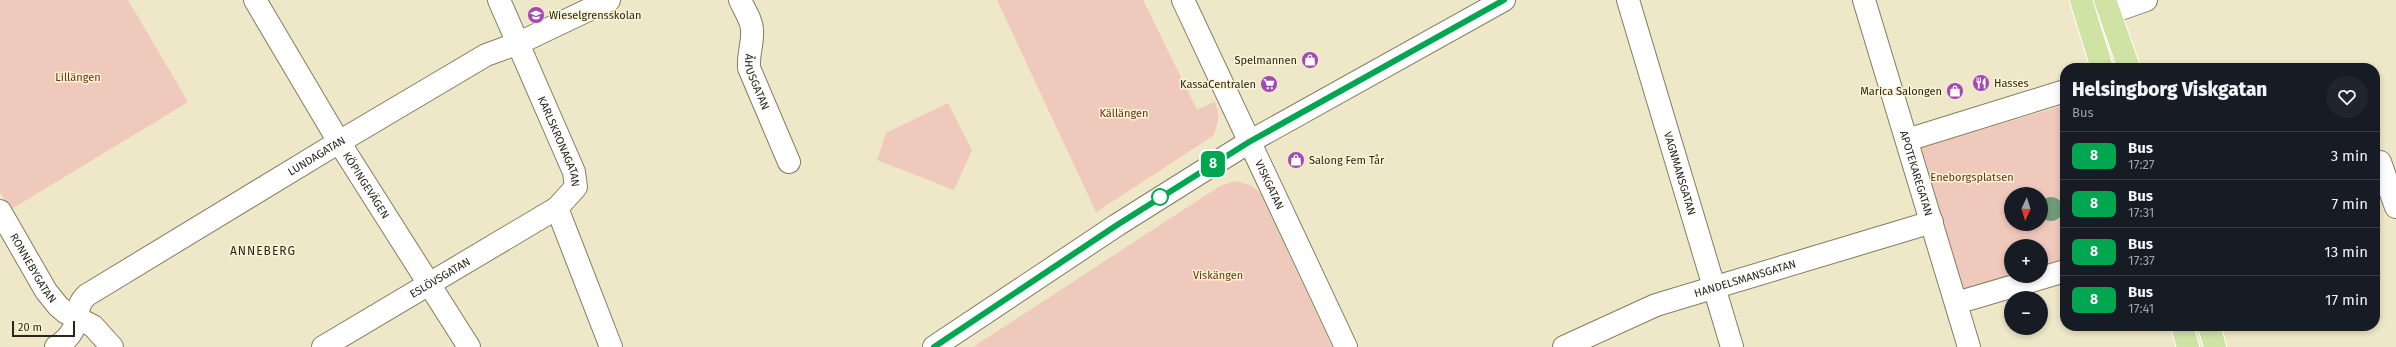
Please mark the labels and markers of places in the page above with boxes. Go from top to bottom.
school or university icon: Wieselgrensskolan [526,5,546,25]
place label: Wieselgrensskolan [549,9,641,22]
shop icon: Spelmannen [1300,50,1320,70]
place label: Spelmannen [1235,54,1297,67]
restaurant icon: Hasses [1971,73,1991,93]
supermarket icon: KassaCentralen [1259,74,1279,94]
place label: Hasses [1994,77,2029,90]
place label: KassaCentralen [1180,78,1256,91]
shop icon: Marica Salongen [1945,81,1965,101]
place label: Marica Salongen [1860,85,1942,98]
shop icon: Salong Fem Tår [1286,150,1306,170]
place label: Salong Fem Tår [1309,154,1385,167]
unlabelled marker [1151,188,1169,206]

